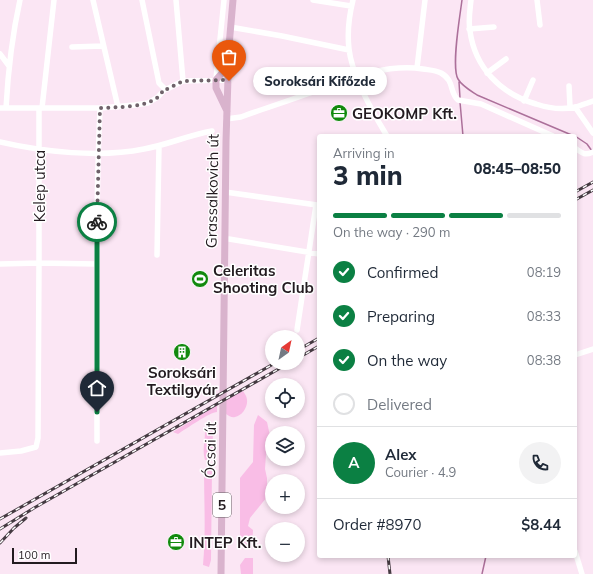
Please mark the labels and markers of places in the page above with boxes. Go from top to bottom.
pin [212,40,246,81]
callout: Soroksári Kifőzde [253,67,387,95]
office icon: GEOKOMP Kft. [329,103,349,123]
place label: GEOKOMP Kft. [352,104,457,123]
place label: Celeritas Shooting Club [213,261,314,297]
sports icon: Celeritas Shooting Club [190,269,210,289]
building icon: Soroksári Textilgyár [172,342,192,362]
place label: Soroksári Textilgyár [147,363,217,399]
pin [80,371,114,412]
office icon: INTEP Kft. [166,532,186,552]
place label: INTEP Kft. [189,533,261,552]

